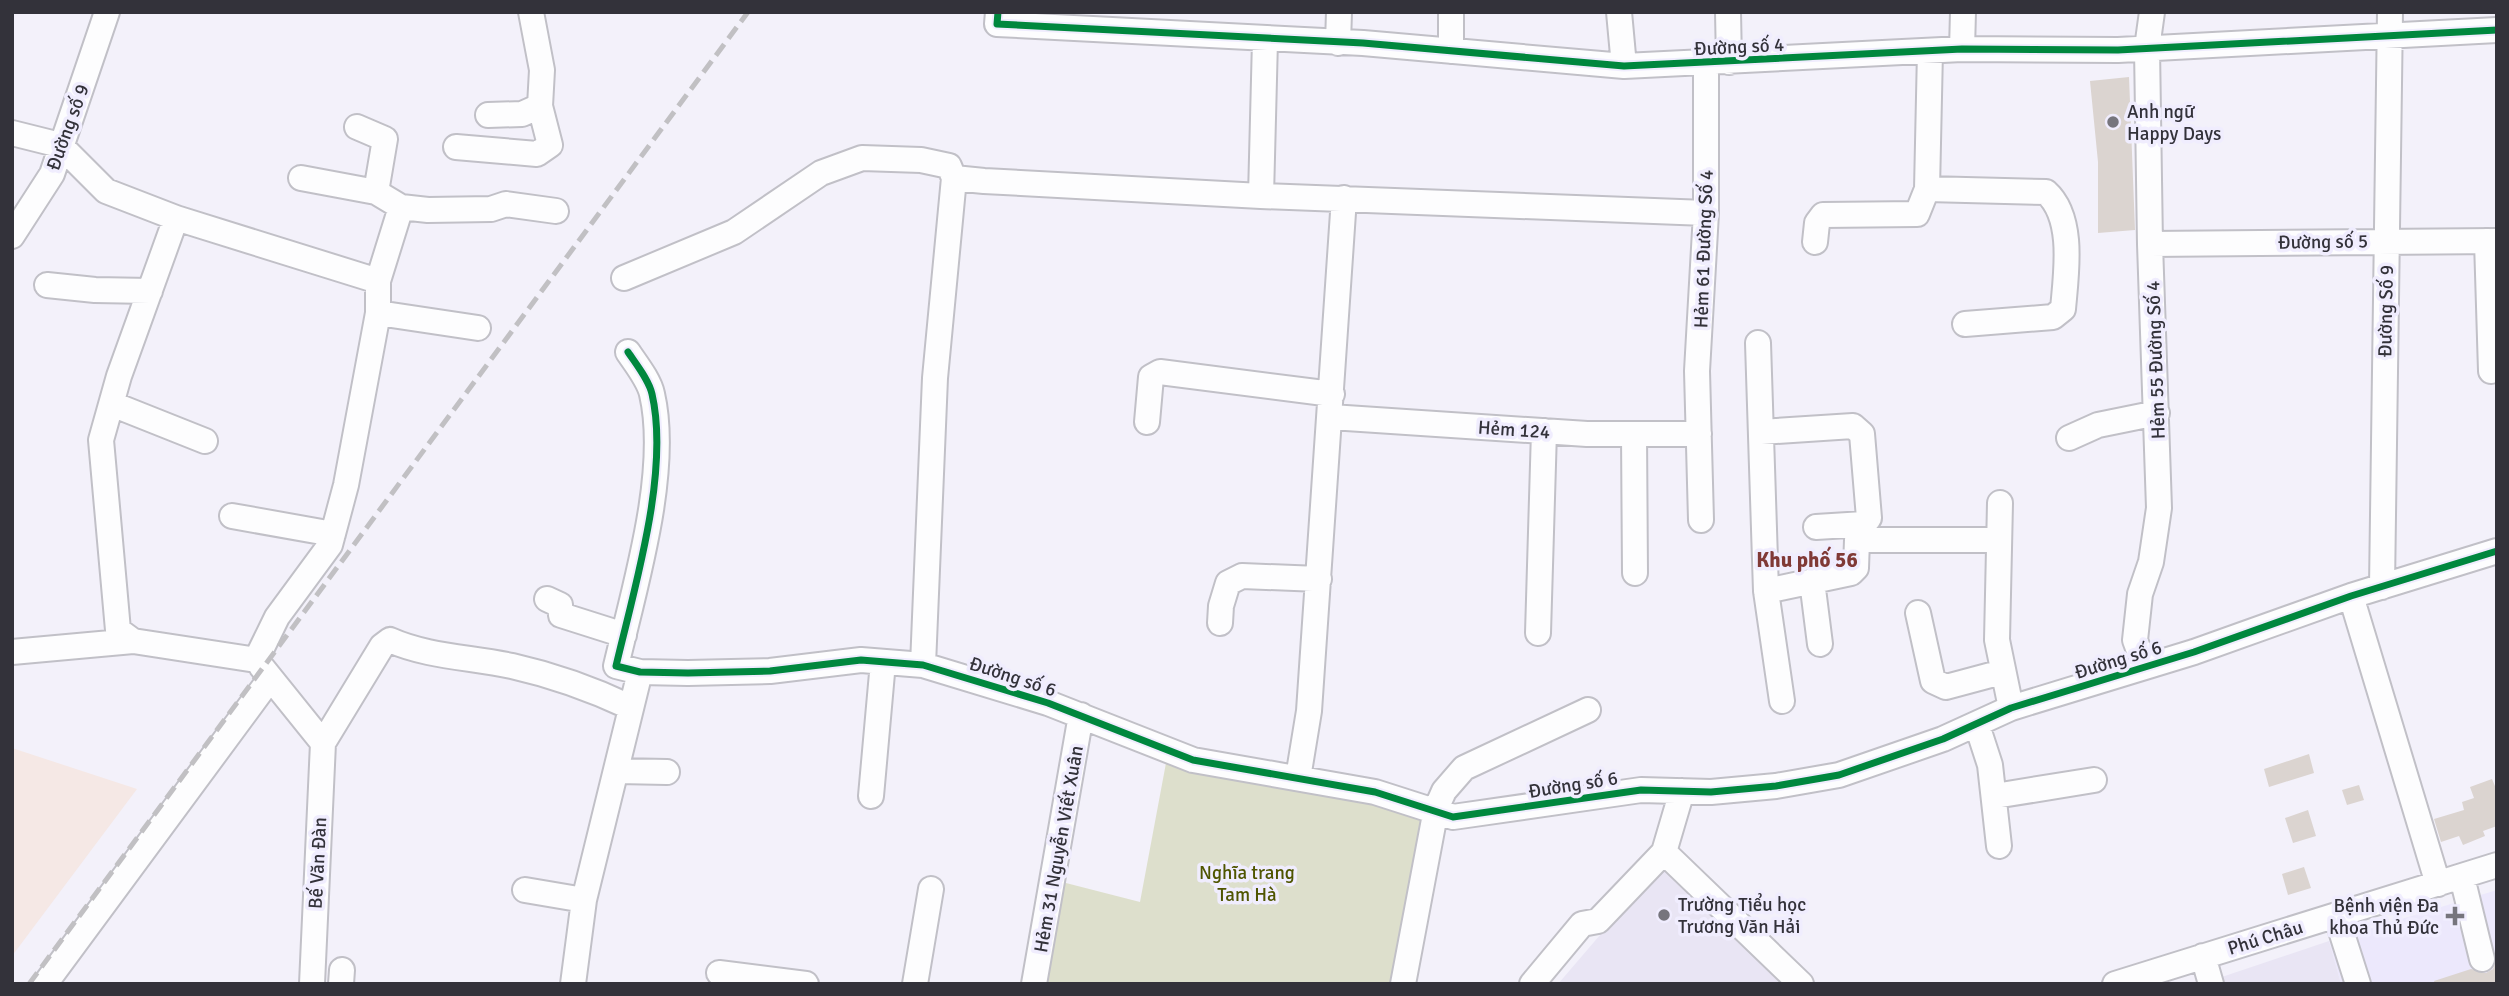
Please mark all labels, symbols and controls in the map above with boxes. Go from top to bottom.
street label: Đường số 4 [1693,33,1785,61]
street label: Đường số 9 [41,81,95,174]
place label: Anh ngữ Happy Days [2127,100,2221,146]
marker: Anh ngữ Happy Days [2105,114,2121,130]
street label: Hẻm 61 Đường Số 4 [1689,169,1719,329]
street label: Đường số 5 [2278,229,2368,255]
street label: Đường Số 9 [2373,265,2399,357]
street label: Hẻm 55 Đường Số 4 [2141,280,2171,440]
street label: Hẻm 124 [1477,416,1551,444]
district label: Khu phố 56 [1756,546,1858,573]
street label: Đường số 6 [2072,635,2165,685]
street label: Đường số 6 [966,652,1059,702]
street label: Hẻm 31 Nguyễn Viết Xuân [1029,744,1089,955]
street label: Đường số 6 [1527,766,1620,804]
street label: Bế Văn Đàn [304,817,332,910]
park label: Nghĩa trang Tam Hà [1199,861,1295,907]
place label: Trường Tiểu học Trương Văn Hải [1678,892,1806,939]
place label: Bệnh viện Đa khoa Thủ Đức [2329,894,2439,940]
marker: Bệnh viện Đa khoa Thủ Đức [2445,906,2465,926]
marker: Trường Tiểu học Trương Văn Hải [1656,907,1672,923]
street label: Phú Châu [2225,915,2306,961]

